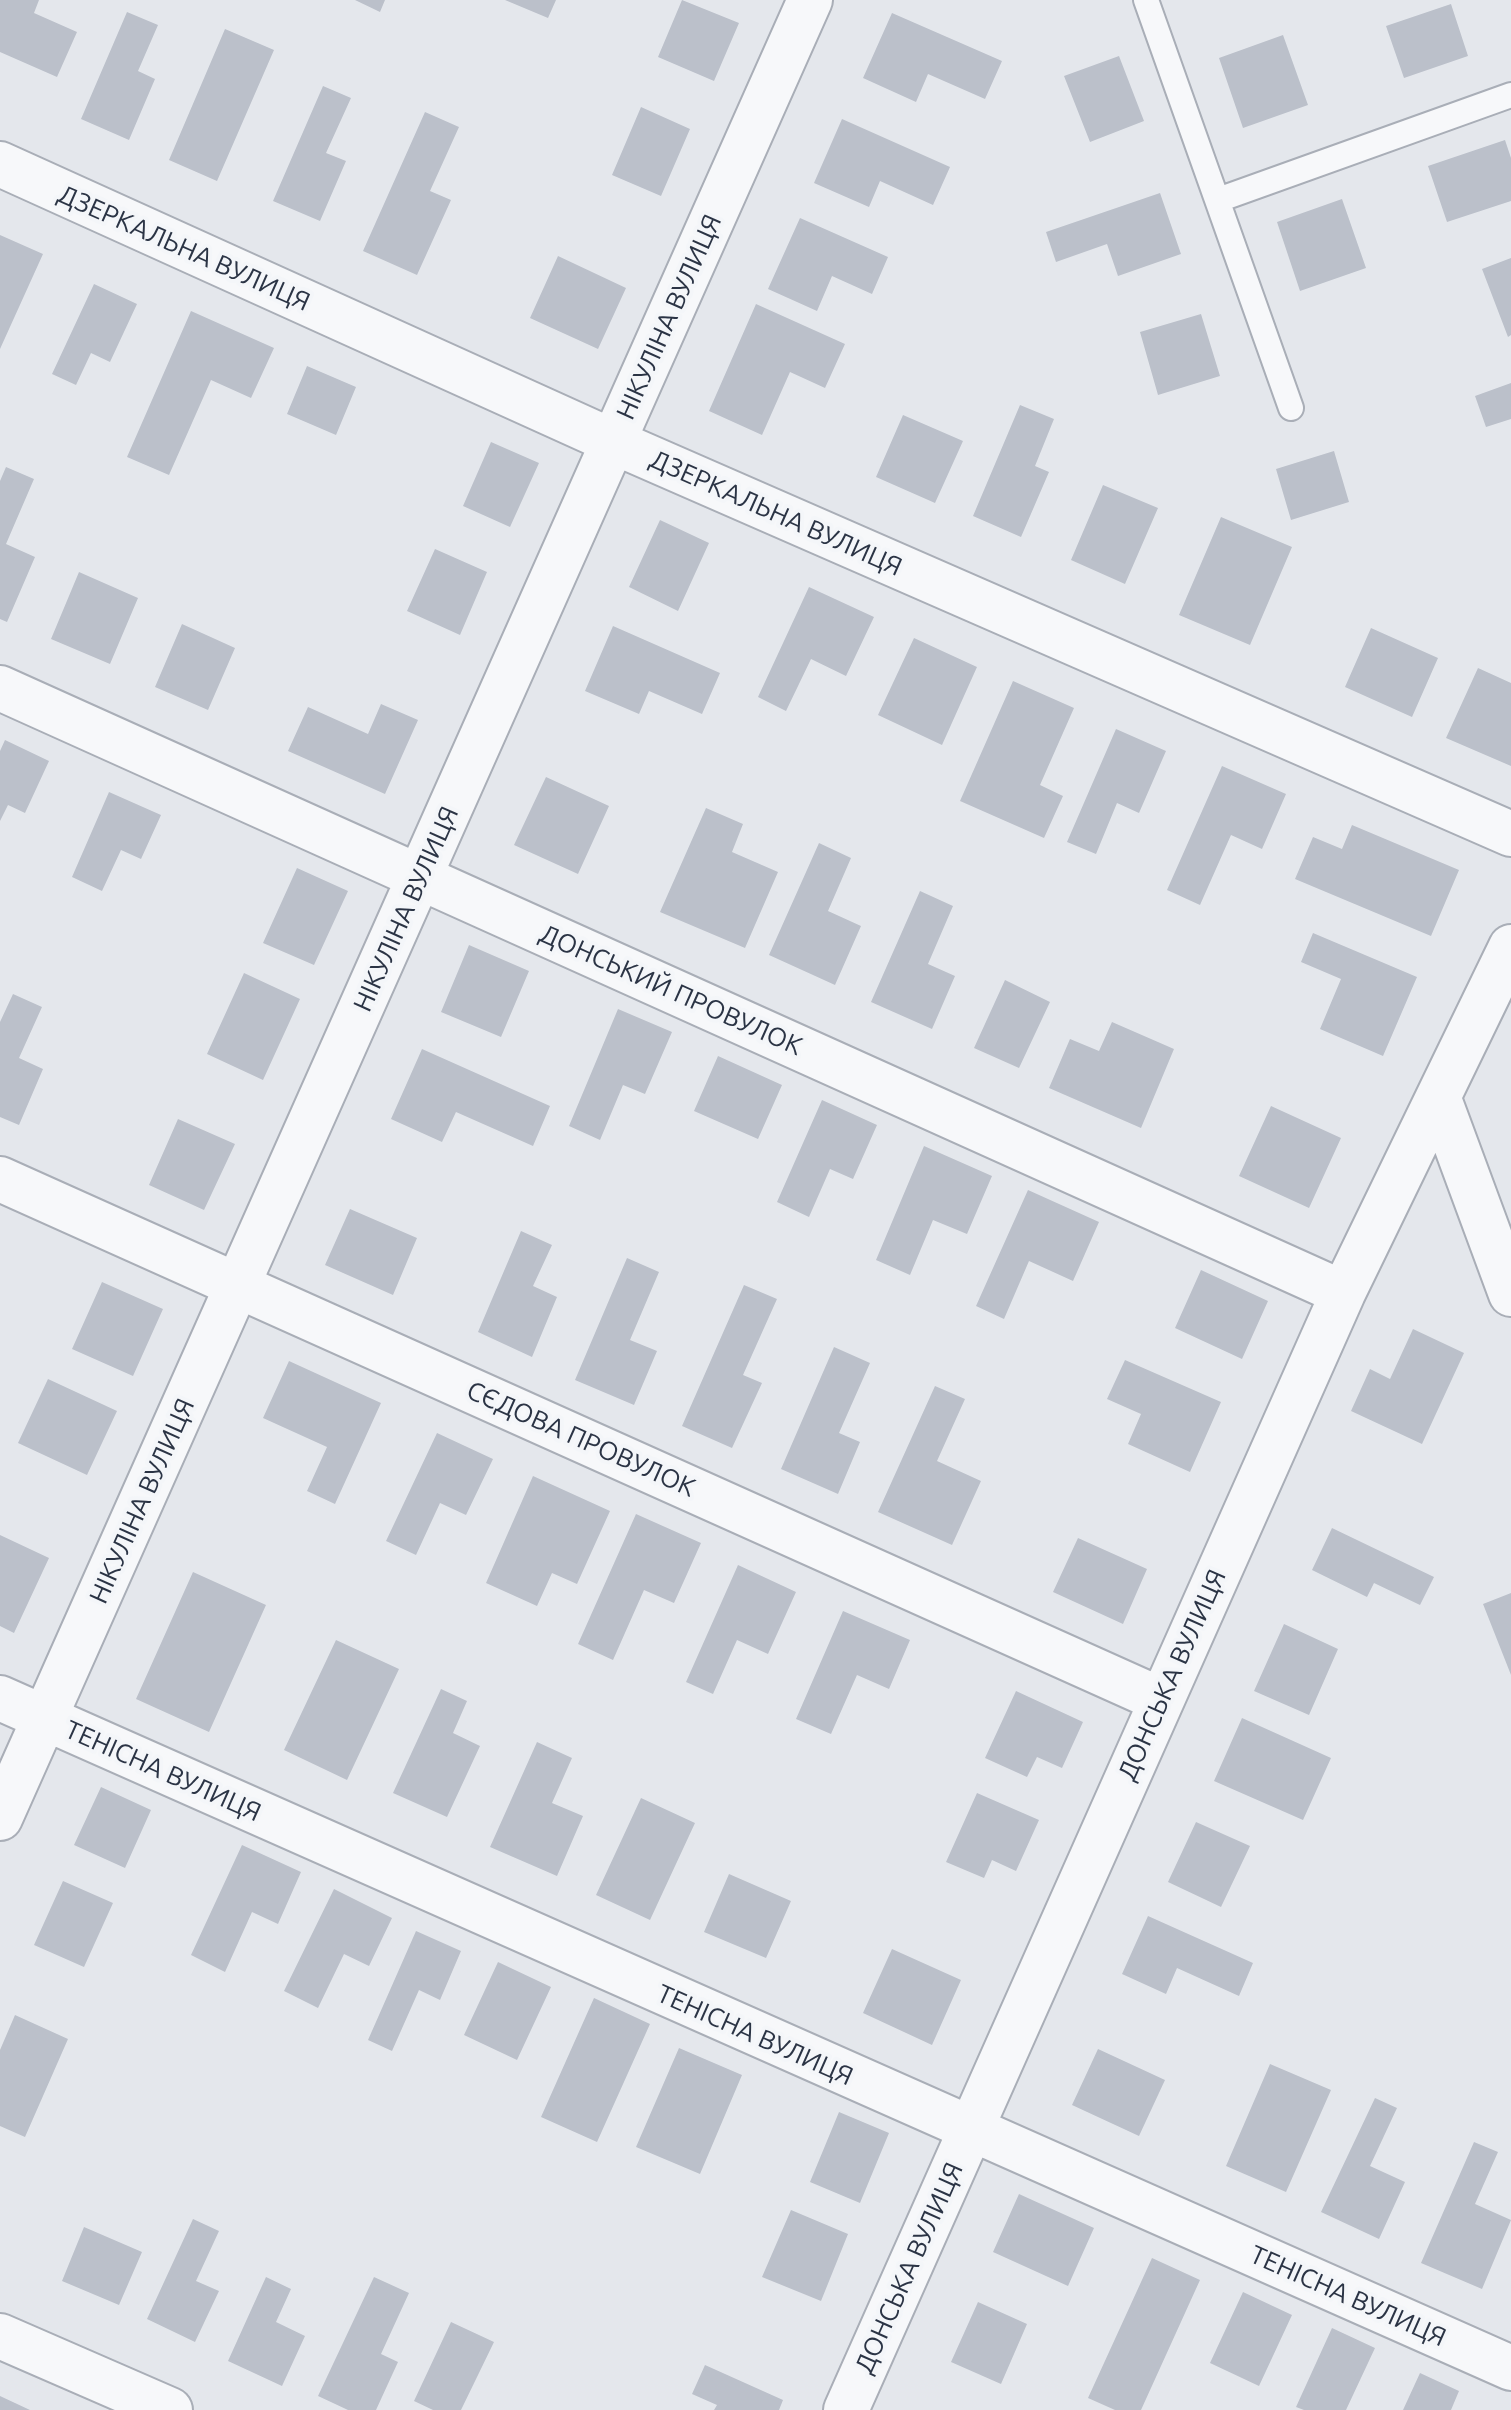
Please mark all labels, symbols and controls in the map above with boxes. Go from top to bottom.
street label: ДЗЕРКАЛЬНА ВУЛИЦЯ [53,178,315,318]
street label: НІКУЛІНА ВУЛИЦЯ [610,210,728,424]
street label: ДЗЕРКАЛЬНА ВУЛИЦЯ [645,443,907,583]
street label: НІКУЛІНА ВУЛИЦЯ [347,802,465,1016]
street label: ДОНСЬКИЙ ПРОВУЛОК [535,918,807,1062]
street label: СЄДОВА ПРОВУЛОК [462,1375,700,1503]
street label: НІКУЛІНА ВУЛИЦЯ [83,1394,201,1608]
street label: ДОНСЬКА ВУЛИЦЯ [1111,1565,1233,1785]
street label: ТЕНІСНА ВУЛИЦЯ [60,1714,266,1828]
street label: ТЕНІСНА ВУЛИЦЯ [652,1978,858,2092]
street label: ДОНСЬКА ВУЛИЦЯ [848,2158,970,2378]
street label: ТЕНІСНА ВУЛИЦЯ [1245,2239,1451,2353]

